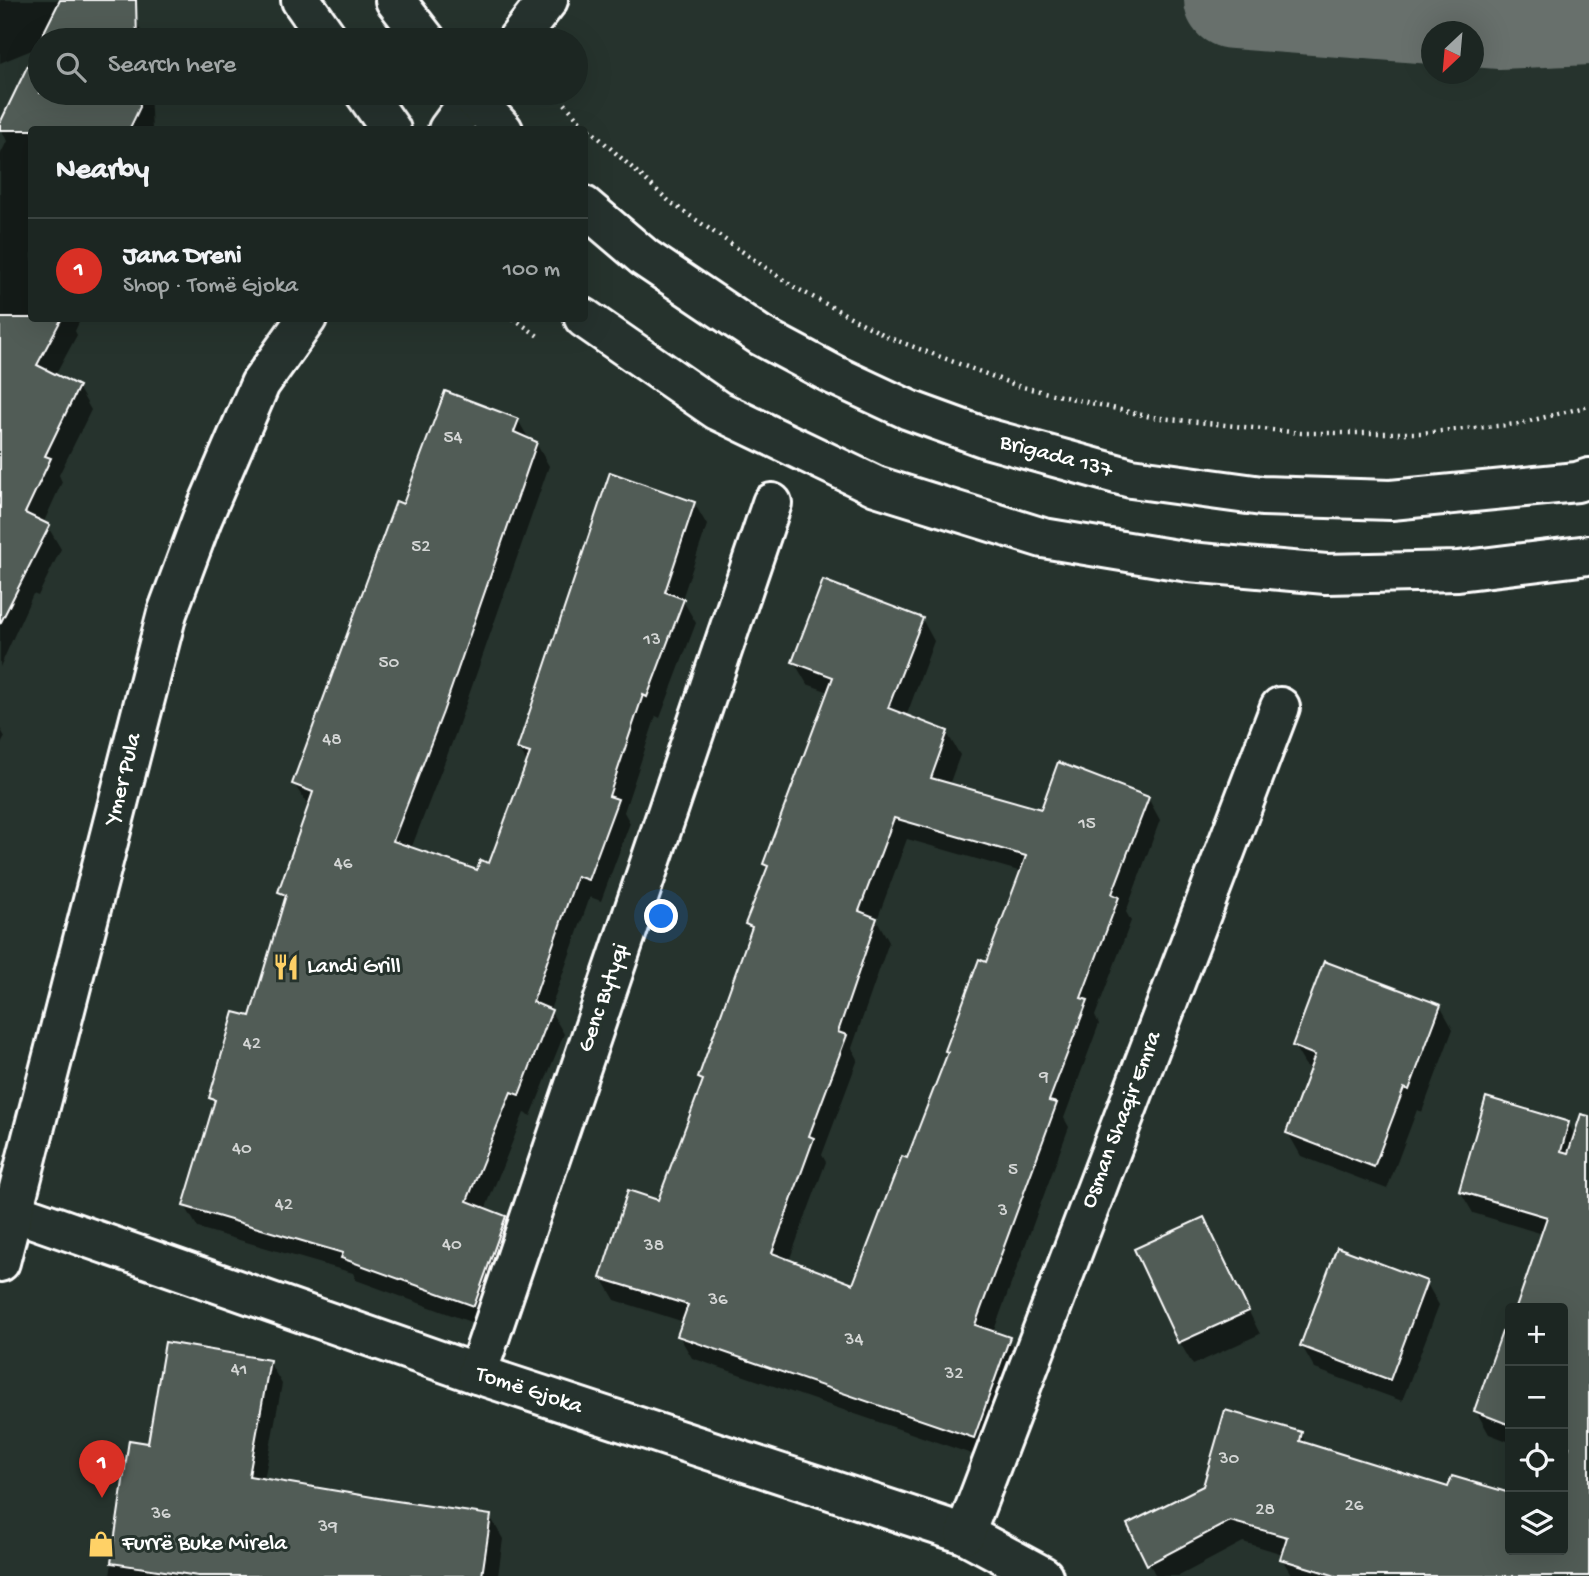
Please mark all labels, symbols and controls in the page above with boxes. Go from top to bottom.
north arrow [1421,21,1484,84]
search box [28,28,588,105]
icon: search [52,48,90,86]
text: Search here [108,51,236,82]
text: Nearby [56,154,149,189]
text: Jana Dreni [123,242,242,273]
text: 1 [74,257,84,284]
text: 100 m [503,257,560,284]
text: Shop · Tomë Gjoka [123,273,298,300]
house number: 54 [444,427,462,450]
street label: Brigada 137 [996,429,1116,485]
house number: 52 [411,536,431,559]
house number: 13 [642,629,661,652]
house number: 50 [379,652,400,675]
street label: Ymer Pula [99,729,149,830]
house number: 48 [322,729,342,752]
house number: 15 [1077,813,1096,836]
house number: 46 [334,853,353,876]
your location [644,899,678,933]
street label: Genc Bytyqi [573,940,635,1056]
restaurant icon: Landi Grill [271,952,301,982]
place label: Landi Grill [307,954,401,981]
street label: Osman Shaqir Emra [1076,1026,1169,1212]
house number: 42 [243,1033,261,1056]
house number: 9 [1038,1066,1049,1089]
house number: 40 [232,1138,252,1161]
house number: 5 [1008,1159,1018,1182]
house number: 42 [275,1194,293,1217]
house number: 3 [997,1200,1008,1223]
house number: 40 [442,1234,462,1257]
house number: 38 [643,1235,664,1258]
house number: 36 [707,1289,728,1312]
map controls [1505,1303,1568,1555]
button: + [1505,1303,1568,1366]
house number: 34 [844,1329,863,1352]
house number: 41 [231,1359,247,1382]
street label: Tomë Gjoka [470,1360,587,1421]
house number: 32 [943,1363,964,1386]
button: − [1505,1366,1568,1429]
button: locate [1505,1429,1568,1492]
pin: 1 [79,1440,125,1498]
house number: 30 [1218,1448,1240,1471]
button: layers [1505,1492,1568,1555]
house number: 26 [1345,1495,1364,1518]
house number: 28 [1255,1499,1275,1522]
house number: 36 [150,1503,171,1526]
house number: 39 [317,1516,338,1539]
shop icon: Furrë Buke Mirela [86,1529,116,1559]
place label: Furrë Buke Mirela [121,1531,288,1558]

